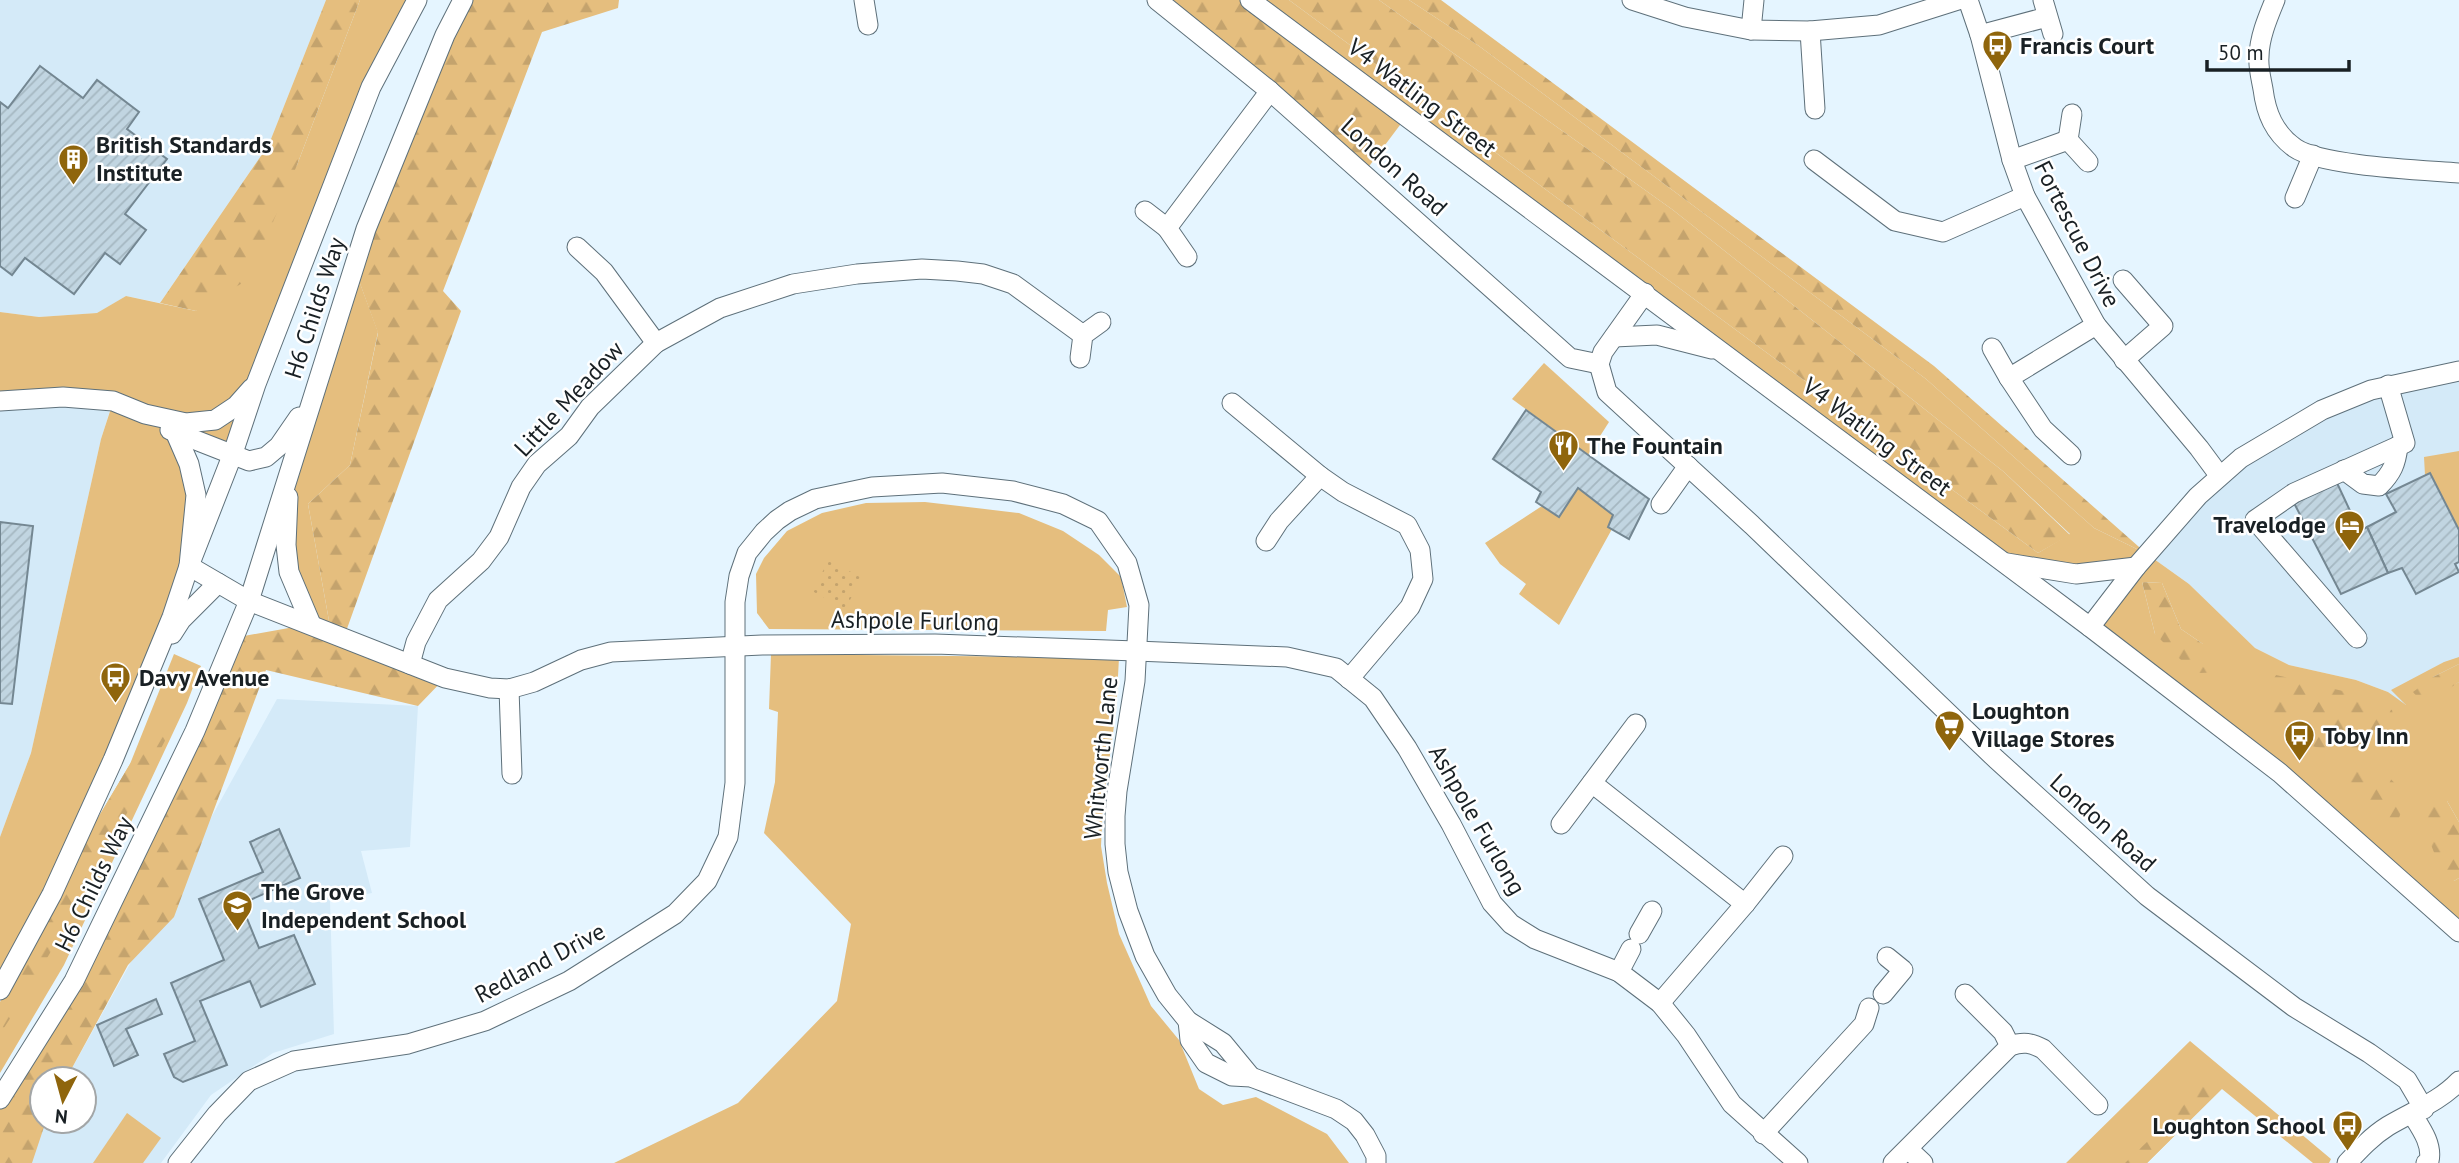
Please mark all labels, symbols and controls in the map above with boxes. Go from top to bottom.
scale bar [2207,28,2349,72]
bus stop icon: Francis Court [1980,29,2014,73]
place label: Francis Court [2020,30,2155,61]
street label: V4 Watling Street [1341,31,1503,164]
text: 50 m [2218,39,2264,66]
street label: London Road [1335,111,1454,223]
place label: British Standards Institute [96,129,272,188]
building icon: British Standards Institute [56,142,90,186]
street label: Fortescue Drive [2027,155,2128,312]
street label: H6 Childs Way [277,233,352,382]
street label: Little Meadow [507,334,630,463]
street label: V4 Watling Street [1796,370,1958,503]
restaurant icon: The Fountain [1547,429,1581,473]
place label: The Fountain [1587,430,1723,461]
hotel icon: Travelodge [2332,508,2366,552]
place label: Travelodge [2213,509,2326,540]
street label: Ashpole Furlong [831,604,999,637]
bus stop icon: Davy Avenue [99,661,133,705]
place label: Davy Avenue [139,662,269,693]
street label: Whitworth Lane [1077,675,1124,841]
place label: Loughton Village Stores [1971,695,2115,754]
supermarket icon: Loughton Village Stores [1932,708,1966,752]
bus stop icon: Toby Inn [2283,719,2317,763]
place label: Toby Inn [2323,720,2409,751]
street label: Ashpole Furlong [1422,739,1533,900]
street label: London Road [2044,767,2163,879]
street label: H6 Childs Way [47,811,140,957]
place label: The Grove Independent School [261,876,467,935]
school or university icon: The Grove Independent School [221,889,255,933]
street label: Redland Drive [469,915,610,1010]
north arrow [28,1065,98,1135]
text: N [54,1104,69,1129]
bus stop icon: Loughton School [2331,1109,2365,1153]
place label: Loughton School [2152,1110,2326,1141]

